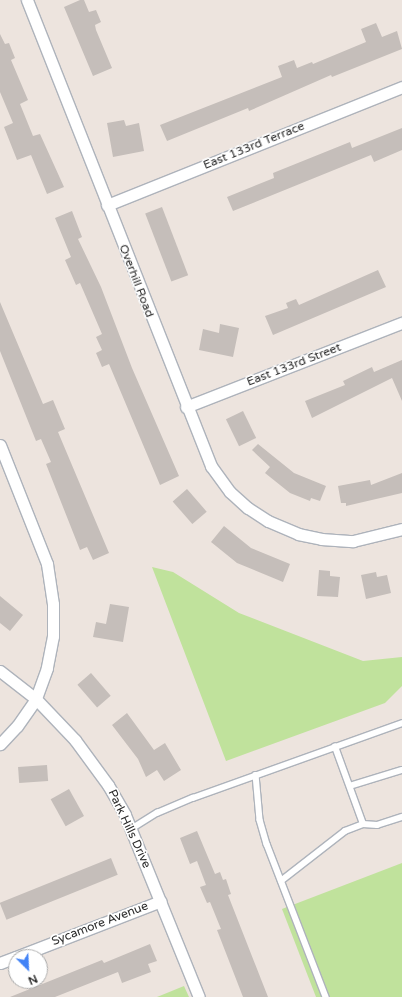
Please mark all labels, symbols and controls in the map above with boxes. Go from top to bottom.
street label: East 133rd Terrace [201,119,307,173]
street label: Overhill Road [115,242,157,320]
street label: East 133rd Street [245,340,343,390]
street label: Park Hills Drive [104,787,154,871]
street label: Sycamore Avenue [50,899,150,949]
north arrow [8,949,48,989]
text: N [26,972,39,987]

